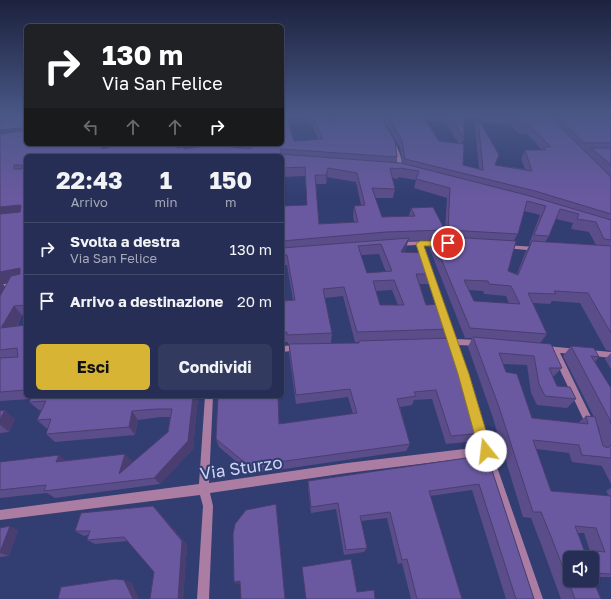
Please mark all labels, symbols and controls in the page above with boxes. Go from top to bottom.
text: 130 m [102,38,183,71]
icon: right [36,40,88,92]
text: Via San Felice [102,72,223,94]
icon: left [80,116,102,138]
icon: ahead [122,116,144,138]
icon: ahead [164,116,186,138]
icon: right [206,116,228,138]
text: 22:43 [56,165,123,194]
text: 1 [160,165,172,194]
text: 150 [209,165,252,194]
text: Arrivo [71,194,108,210]
text: min [154,194,177,210]
text: m [225,194,236,210]
pin [431,226,465,260]
text: Svolta a destra [70,232,180,250]
icon: arrive [437,232,459,254]
icon: right [36,238,58,260]
text: 130 m [230,240,272,258]
text: Via San Felice [70,250,157,266]
icon: arrive [36,290,58,312]
text: Arrivo a destinazione [70,292,223,310]
text: 20 m [237,292,272,310]
button: Esci [36,344,150,390]
button: Condividi [158,344,272,390]
position arrow [465,430,507,472]
street label: Via Sturzo [198,451,284,484]
map controls [563,551,599,587]
button: sound [563,551,599,587]

